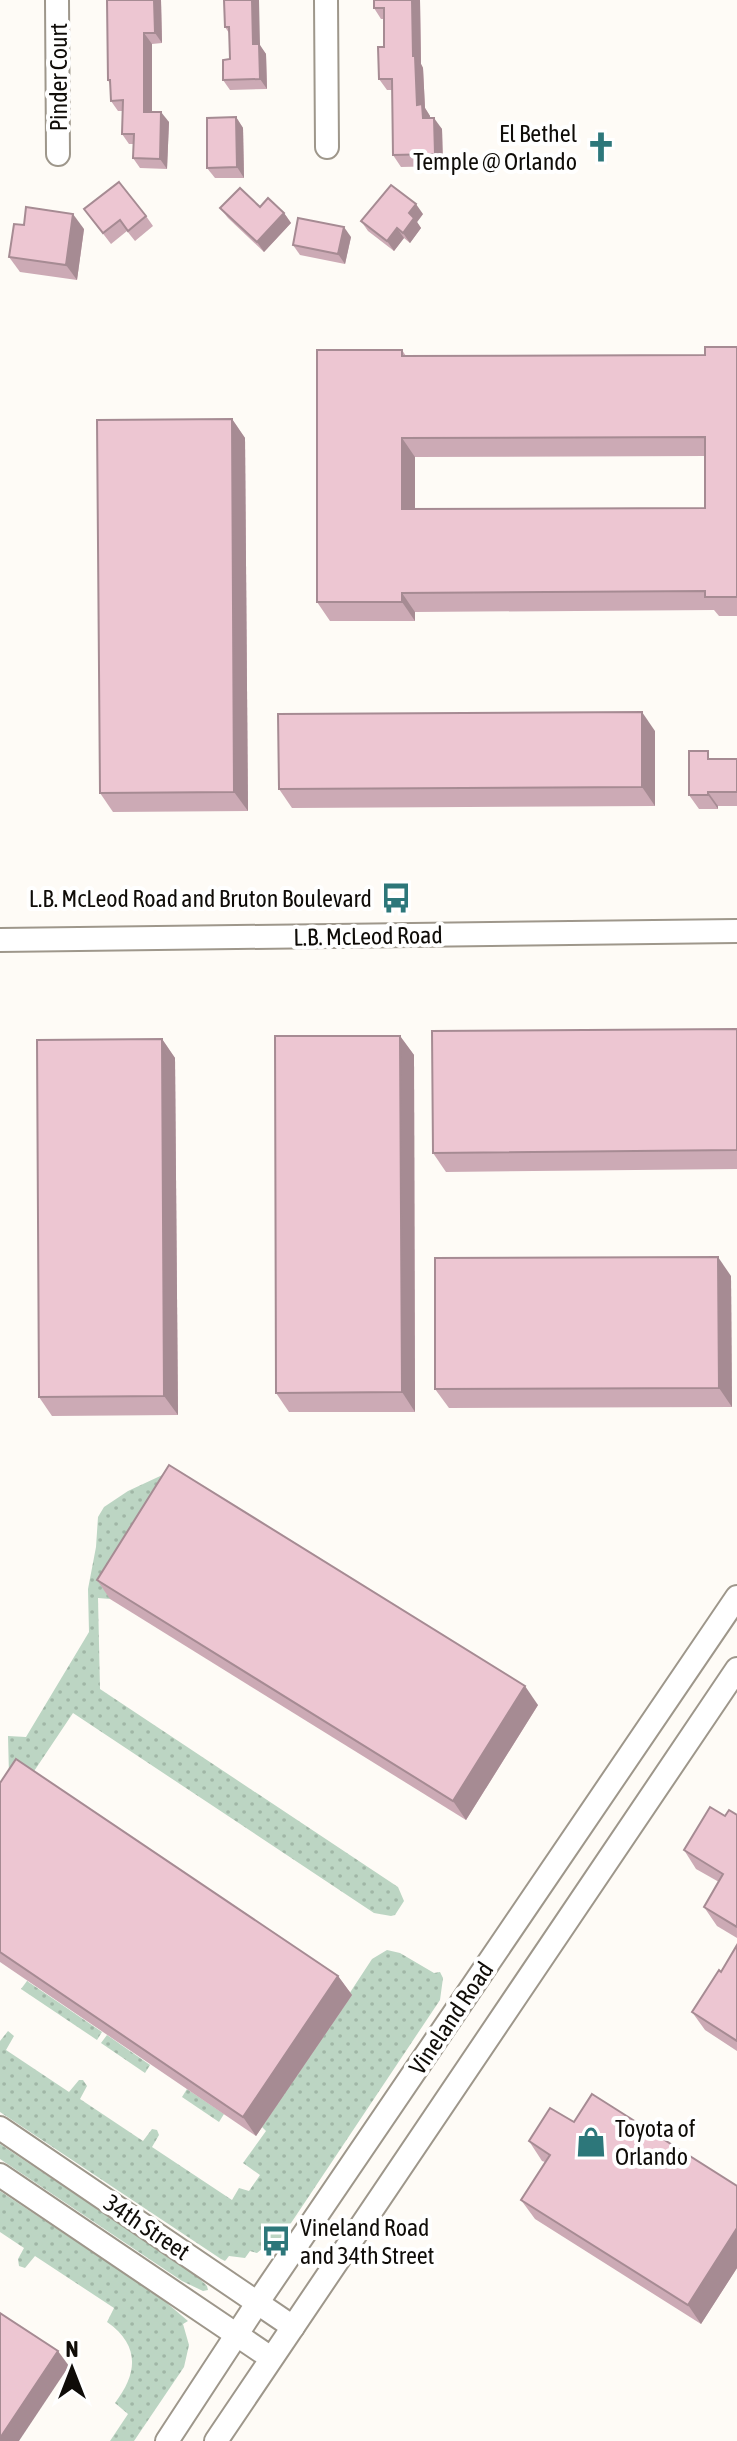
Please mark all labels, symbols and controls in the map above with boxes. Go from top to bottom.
street label: Pinder Court [45,23,72,131]
place label: El Bethel Temple @ Orlando [413,120,578,175]
church icon: El Bethel Temple @ Orlando [584,130,618,164]
bus stop icon: L.B. McLeod Road and Bruton Boulevard [379,881,413,915]
place label: L.B. McLeod Road and Bruton Boulevard [29,885,372,912]
street label: L.B. McLeod Road [293,921,443,951]
street label: Vineland Road [404,1957,498,2079]
place label: Toyota of Orlando [615,2115,696,2170]
shop icon: Toyota of Orlando [574,2125,608,2159]
street label: 34th Street [99,2189,195,2265]
place label: Vineland Road and 34th Street [300,2214,435,2269]
bus stop icon: Vineland Road and 34th Street [259,2224,293,2258]
north arrow [32,2329,112,2409]
text: N [66,2336,78,2362]

